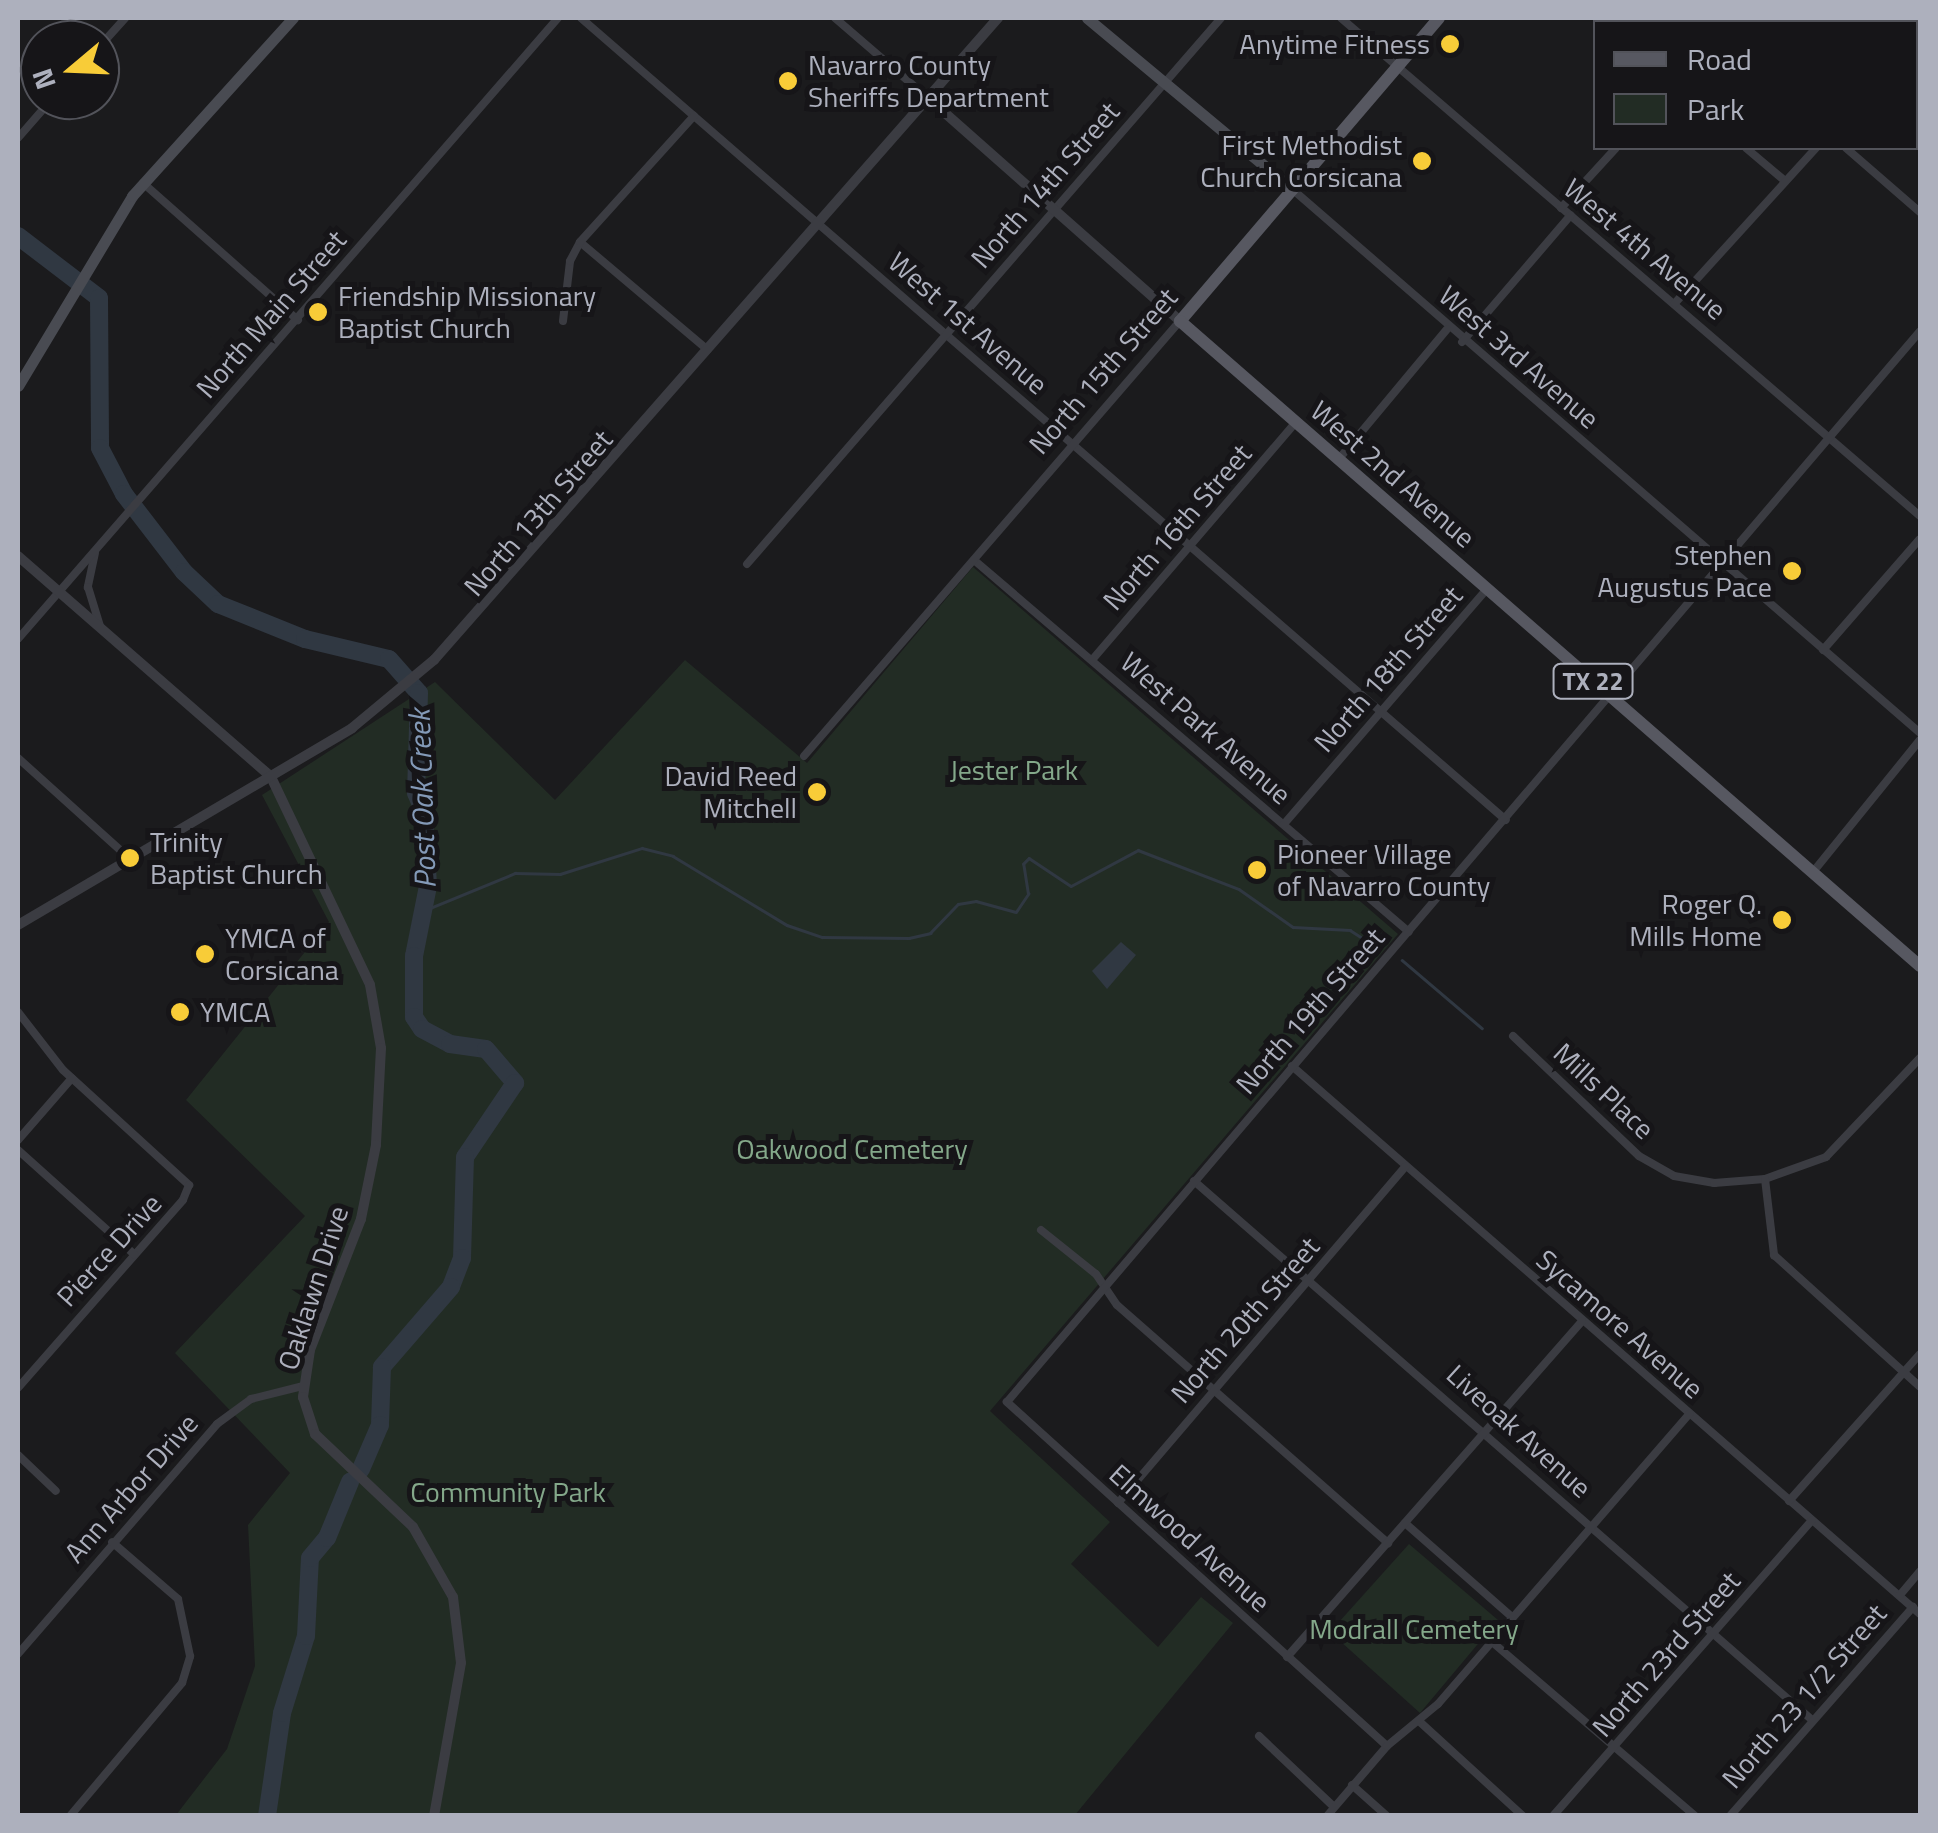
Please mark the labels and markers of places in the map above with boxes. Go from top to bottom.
place label: Anytime Fitness [1239,27,1430,61]
marker: Anytime Fitness [1439,33,1461,55]
place label: Navarro County Sheriffs Department [808,48,1049,114]
marker: Navarro County Sheriffs Department [777,70,799,92]
place label: First Methodist Church Corsicana [1200,128,1402,194]
marker: First Methodist Church Corsicana [1411,150,1433,172]
place label: Friendship Missionary Baptist Church [338,279,596,345]
marker: Friendship Missionary Baptist Church [307,301,329,323]
place label: Stephen Augustus Pace [1598,538,1772,604]
marker: Stephen Augustus Pace [1781,560,1803,582]
place label: David Reed Mitchell [664,759,797,825]
marker: David Reed Mitchell [806,781,828,803]
place label: Trinity Baptist Church [150,825,323,891]
place label: Pioneer Village of Navarro County [1277,837,1490,903]
marker: Trinity Baptist Church [119,847,141,869]
marker: Pioneer Village of Navarro County [1246,859,1268,881]
place label: Roger Q. Mills Home [1629,887,1762,953]
marker: Roger Q. Mills Home [1771,909,1793,931]
place label: YMCA of Corsicana [225,921,339,987]
marker: YMCA of Corsicana [194,943,216,965]
place label: YMCA [200,995,271,1029]
marker: YMCA [169,1001,191,1023]

